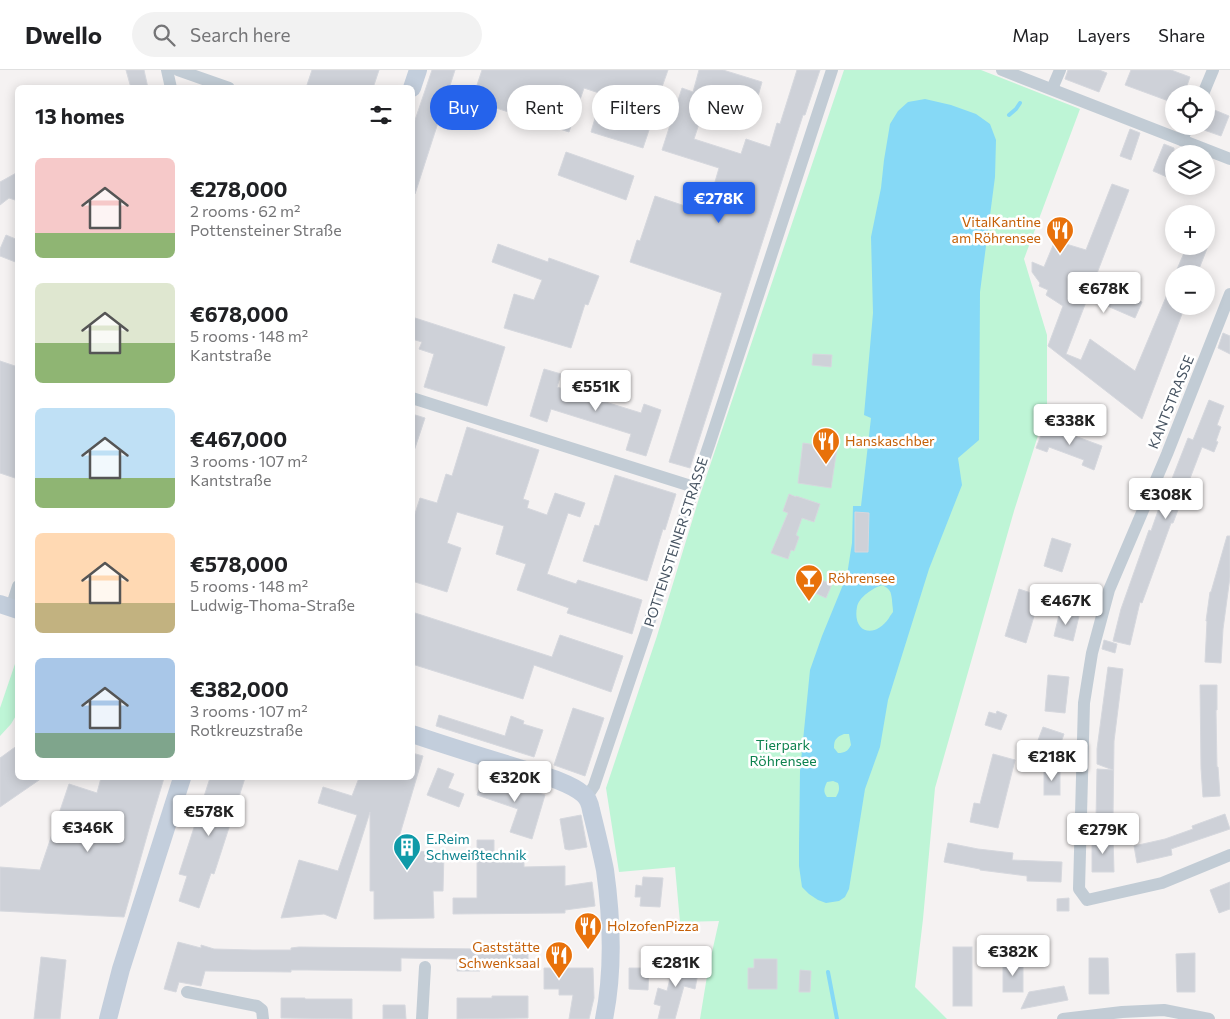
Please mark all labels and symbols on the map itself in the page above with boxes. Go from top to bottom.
pin: €278K [684,182,754,224]
place label: VitalKantine am Röhrensee [952,213,1041,246]
restaurant icon: VitalKantine am Röhrensee [1045,215,1075,254]
pin: €678K [1069,272,1139,314]
street label: KANTSTRASSE [1144,353,1197,451]
pin: €551K [561,370,631,412]
pin: €338K [1035,404,1105,446]
restaurant icon: Hanskaschber [811,426,841,465]
place label: Hanskaschber [845,432,935,449]
street label: POTTENSTEINER STRASSE [640,455,711,629]
pin: €308K [1131,478,1201,520]
bar icon: Röhrensee [794,563,824,602]
place label: Röhrensee [828,569,895,586]
pin: €467K [1031,584,1101,626]
park label: Tierpark Röhrensee [749,736,817,769]
pin: €218K [1017,740,1087,782]
pin: €320K [480,760,550,803]
pin: €578K [174,794,244,837]
pin: €346K [53,810,123,853]
pin: €279K [1068,812,1138,855]
place label: E.Reim Schweißtechnik [426,830,527,863]
building icon: E.Reim Schweißtechnik [392,832,422,871]
restaurant icon: HolzofenPizza [573,911,603,950]
place label: HolzofenPizza [607,917,699,934]
pin: €382K [978,934,1048,977]
place label: Gaststätte Schwenksaal [458,938,540,971]
restaurant icon: Gaststätte Schwenksaal [544,940,574,979]
pin: €281K [641,946,711,988]

